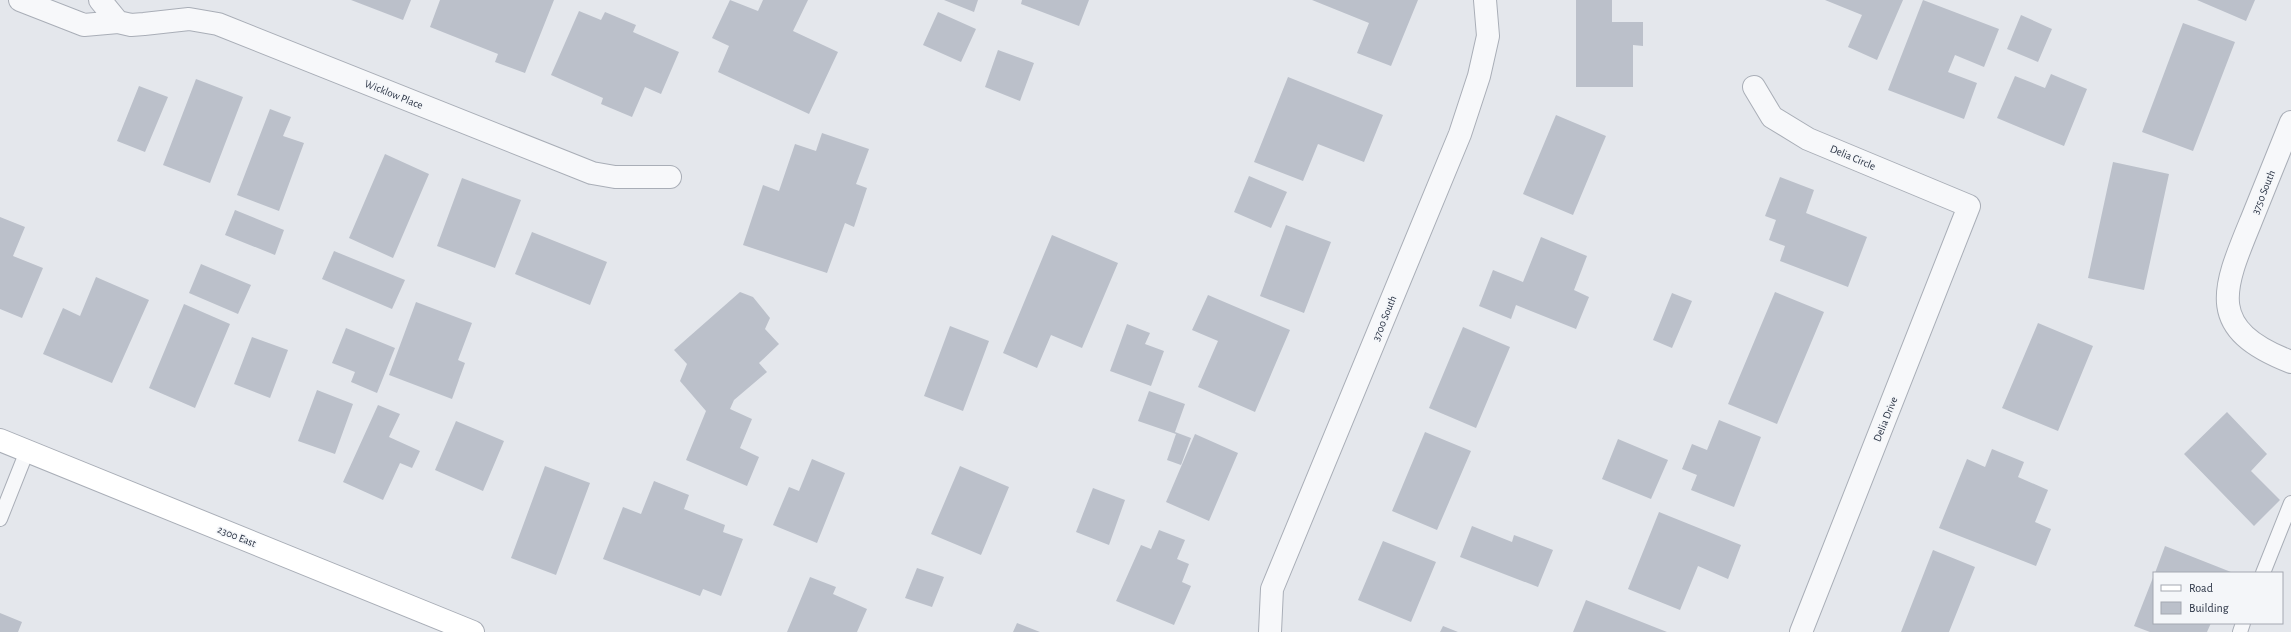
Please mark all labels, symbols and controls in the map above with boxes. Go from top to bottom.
street label: Wicklow Place [363,78,424,111]
street label: Delia Circle [1828,143,1877,172]
street label: 3750 South [2250,169,2277,216]
street label: 3700 South [1370,294,1399,342]
street label: Delia Drive [1871,395,1899,443]
street label: 2300 East [216,524,258,549]
legend [2153,572,2283,624]
text: Road [2189,582,2213,594]
text: Building [2189,602,2229,614]

